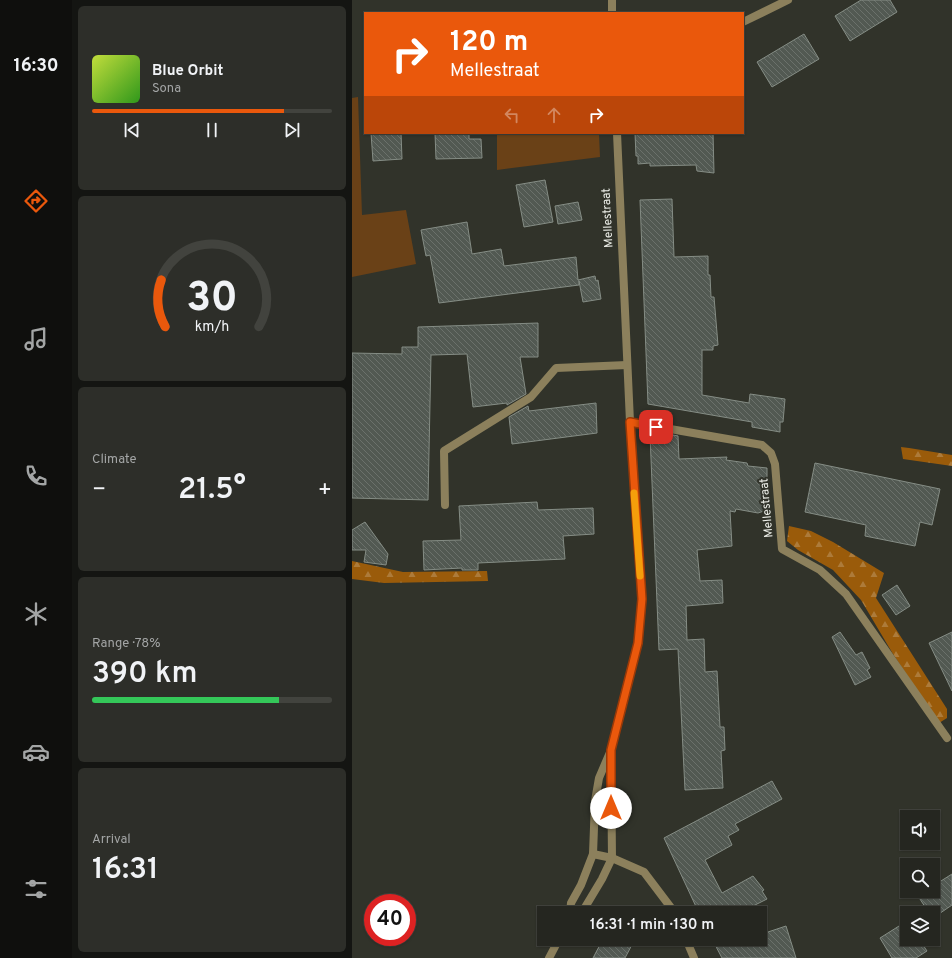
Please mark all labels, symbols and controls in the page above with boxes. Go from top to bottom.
text: 120 m [450,25,528,61]
icon: right [384,28,436,80]
text: 16:30 [14,55,58,78]
text: Mellestraat [450,60,540,83]
text: Blue Orbit [152,62,223,81]
text: Sona [152,81,181,97]
icon: left [501,104,523,126]
icon: ahead [543,104,565,126]
icon: right [585,104,607,126]
icon: previous [121,119,143,141]
icon: pause [201,119,223,141]
icon: next [281,119,303,141]
icon: directions [22,187,50,215]
street label: Mellestraat [598,188,618,248]
text: 30 [186,272,238,325]
text: km/h [195,317,229,335]
icon: music [22,325,50,353]
pin [639,410,673,444]
icon: arrive [645,416,667,438]
text: Climate [92,452,137,468]
icon: phone [22,462,50,490]
text: 21.5° [178,472,246,509]
text: − [92,477,106,504]
text: + [318,477,332,504]
street label: Mellestraat [756,478,778,538]
icon: climate [22,600,50,628]
text: Range · 78% [92,636,161,652]
text: 390 km [92,656,198,693]
icon: car [22,738,50,766]
position arrow [590,787,632,829]
map controls [900,810,940,946]
button: sound [900,810,940,850]
text: Arrival [92,832,131,848]
text: 16:31 [92,852,159,889]
button: search [900,858,940,898]
icon: filters [22,875,50,903]
speed limit sign: 40 [364,894,416,946]
button: layers [900,906,940,946]
text: 16:31 · 1 min · 130 m [590,916,714,935]

